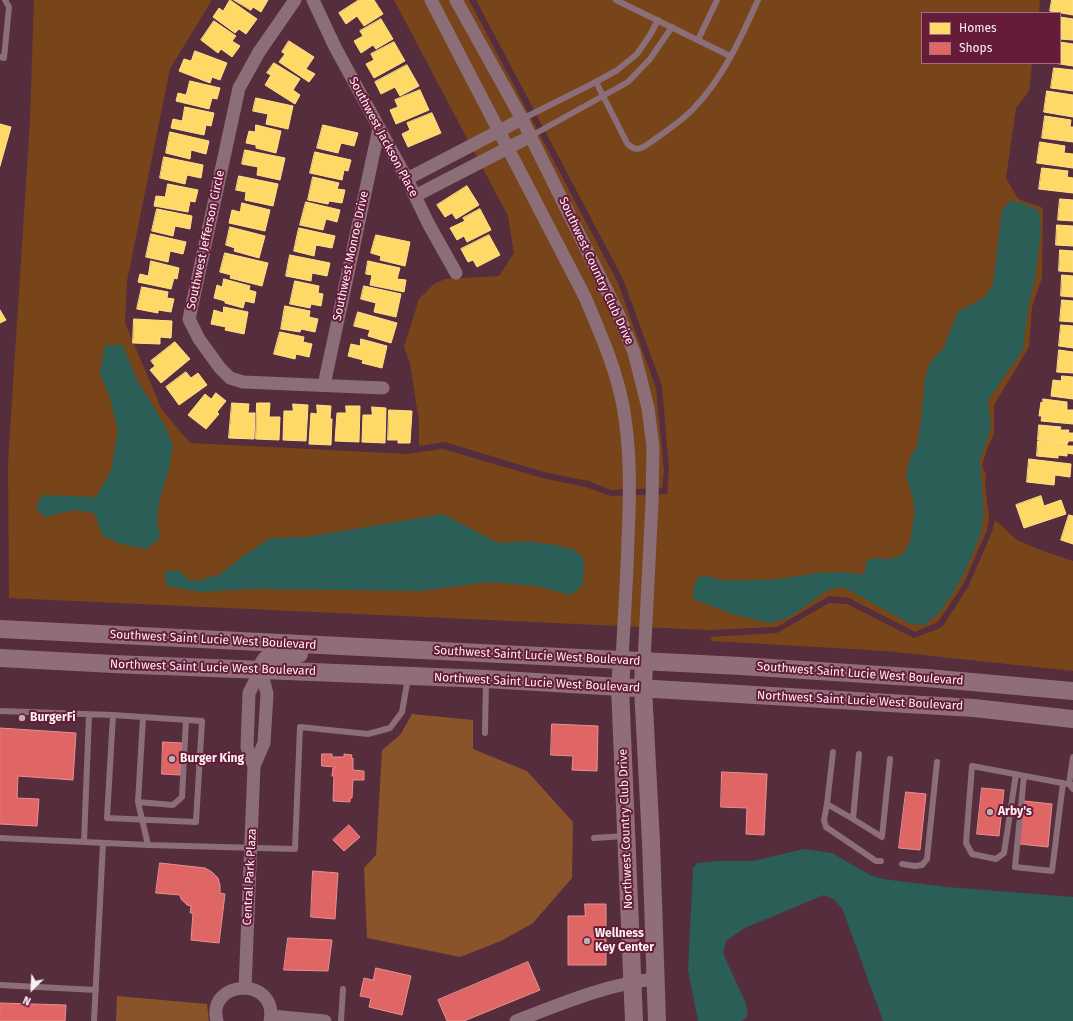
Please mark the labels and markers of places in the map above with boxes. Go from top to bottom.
place label: BurgerFi [30,711,76,725]
marker: BurgerFi [17,713,27,723]
place label: Burger King [180,752,244,766]
marker: Burger King [167,754,177,764]
place label: Arby's [998,805,1032,819]
marker: Arby's [985,807,995,817]
place label: Wellness Key Center [595,927,654,955]
marker: Wellness Key Center [582,936,592,946]

